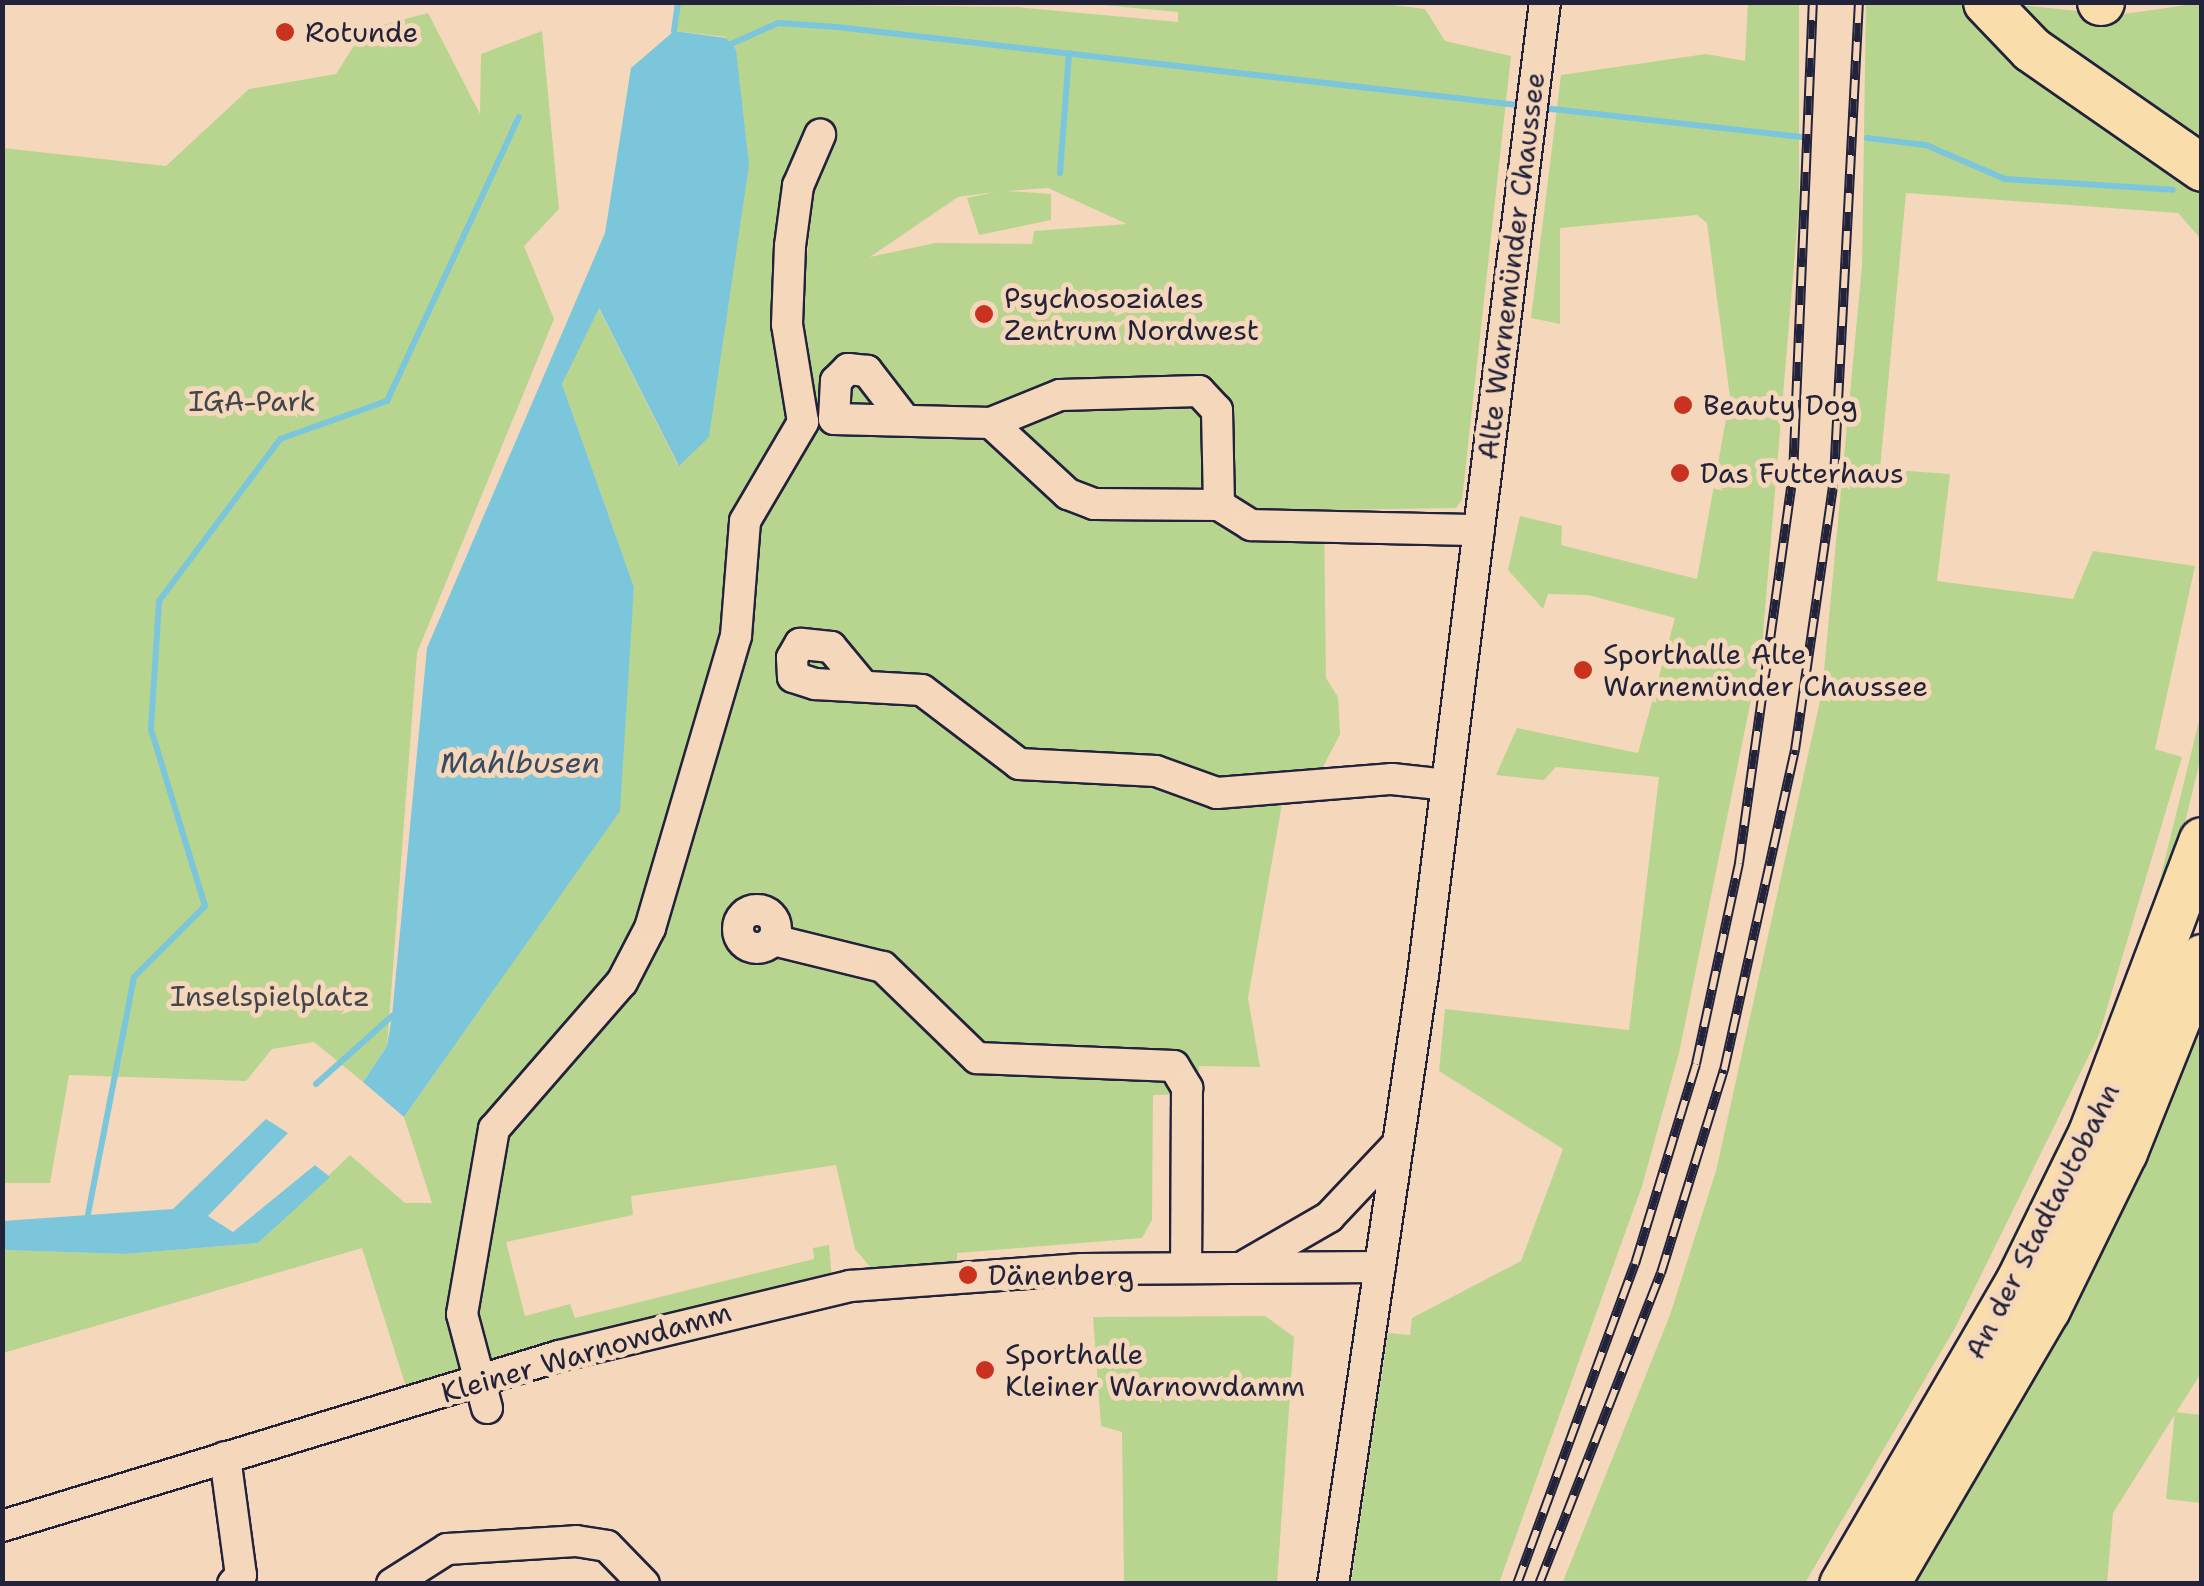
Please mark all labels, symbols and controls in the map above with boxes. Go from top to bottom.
place label: Rotunde [305,15,418,49]
marker: Rotunde [274,21,296,43]
street label: Alte Warnemünder Chaussee [1471,70,1551,462]
place label: Psychosoziales Zentrum Nordwest [1004,281,1259,347]
marker: Psychosoziales Zentrum Nordwest [973,303,995,325]
park label: IGA-Park [188,384,316,418]
place label: Beauty Dog [1703,388,1858,422]
marker: Beauty Dog [1672,394,1694,416]
place label: Das Futterhaus [1700,456,1904,490]
marker: Das Futterhaus [1669,462,1691,484]
place label: Sporthalle Alte Warnemünder Chaussee [1603,637,1928,703]
marker: Sporthalle Alte Warnemünder Chaussee [1572,659,1594,681]
water label: Mahlbusen [440,745,600,781]
park label: Inselspielplatz [170,979,370,1013]
street label: An der Stadtautobahn [1958,1078,2126,1364]
place label: Dänenberg [988,1258,1134,1292]
marker: Dänenberg [957,1264,979,1286]
street label: Kleiner Warnowdamm [437,1294,735,1410]
place label: Sporthalle Kleiner Warnowdamm [1005,1337,1305,1403]
marker: Sporthalle Kleiner Warnowdamm [974,1359,996,1381]

